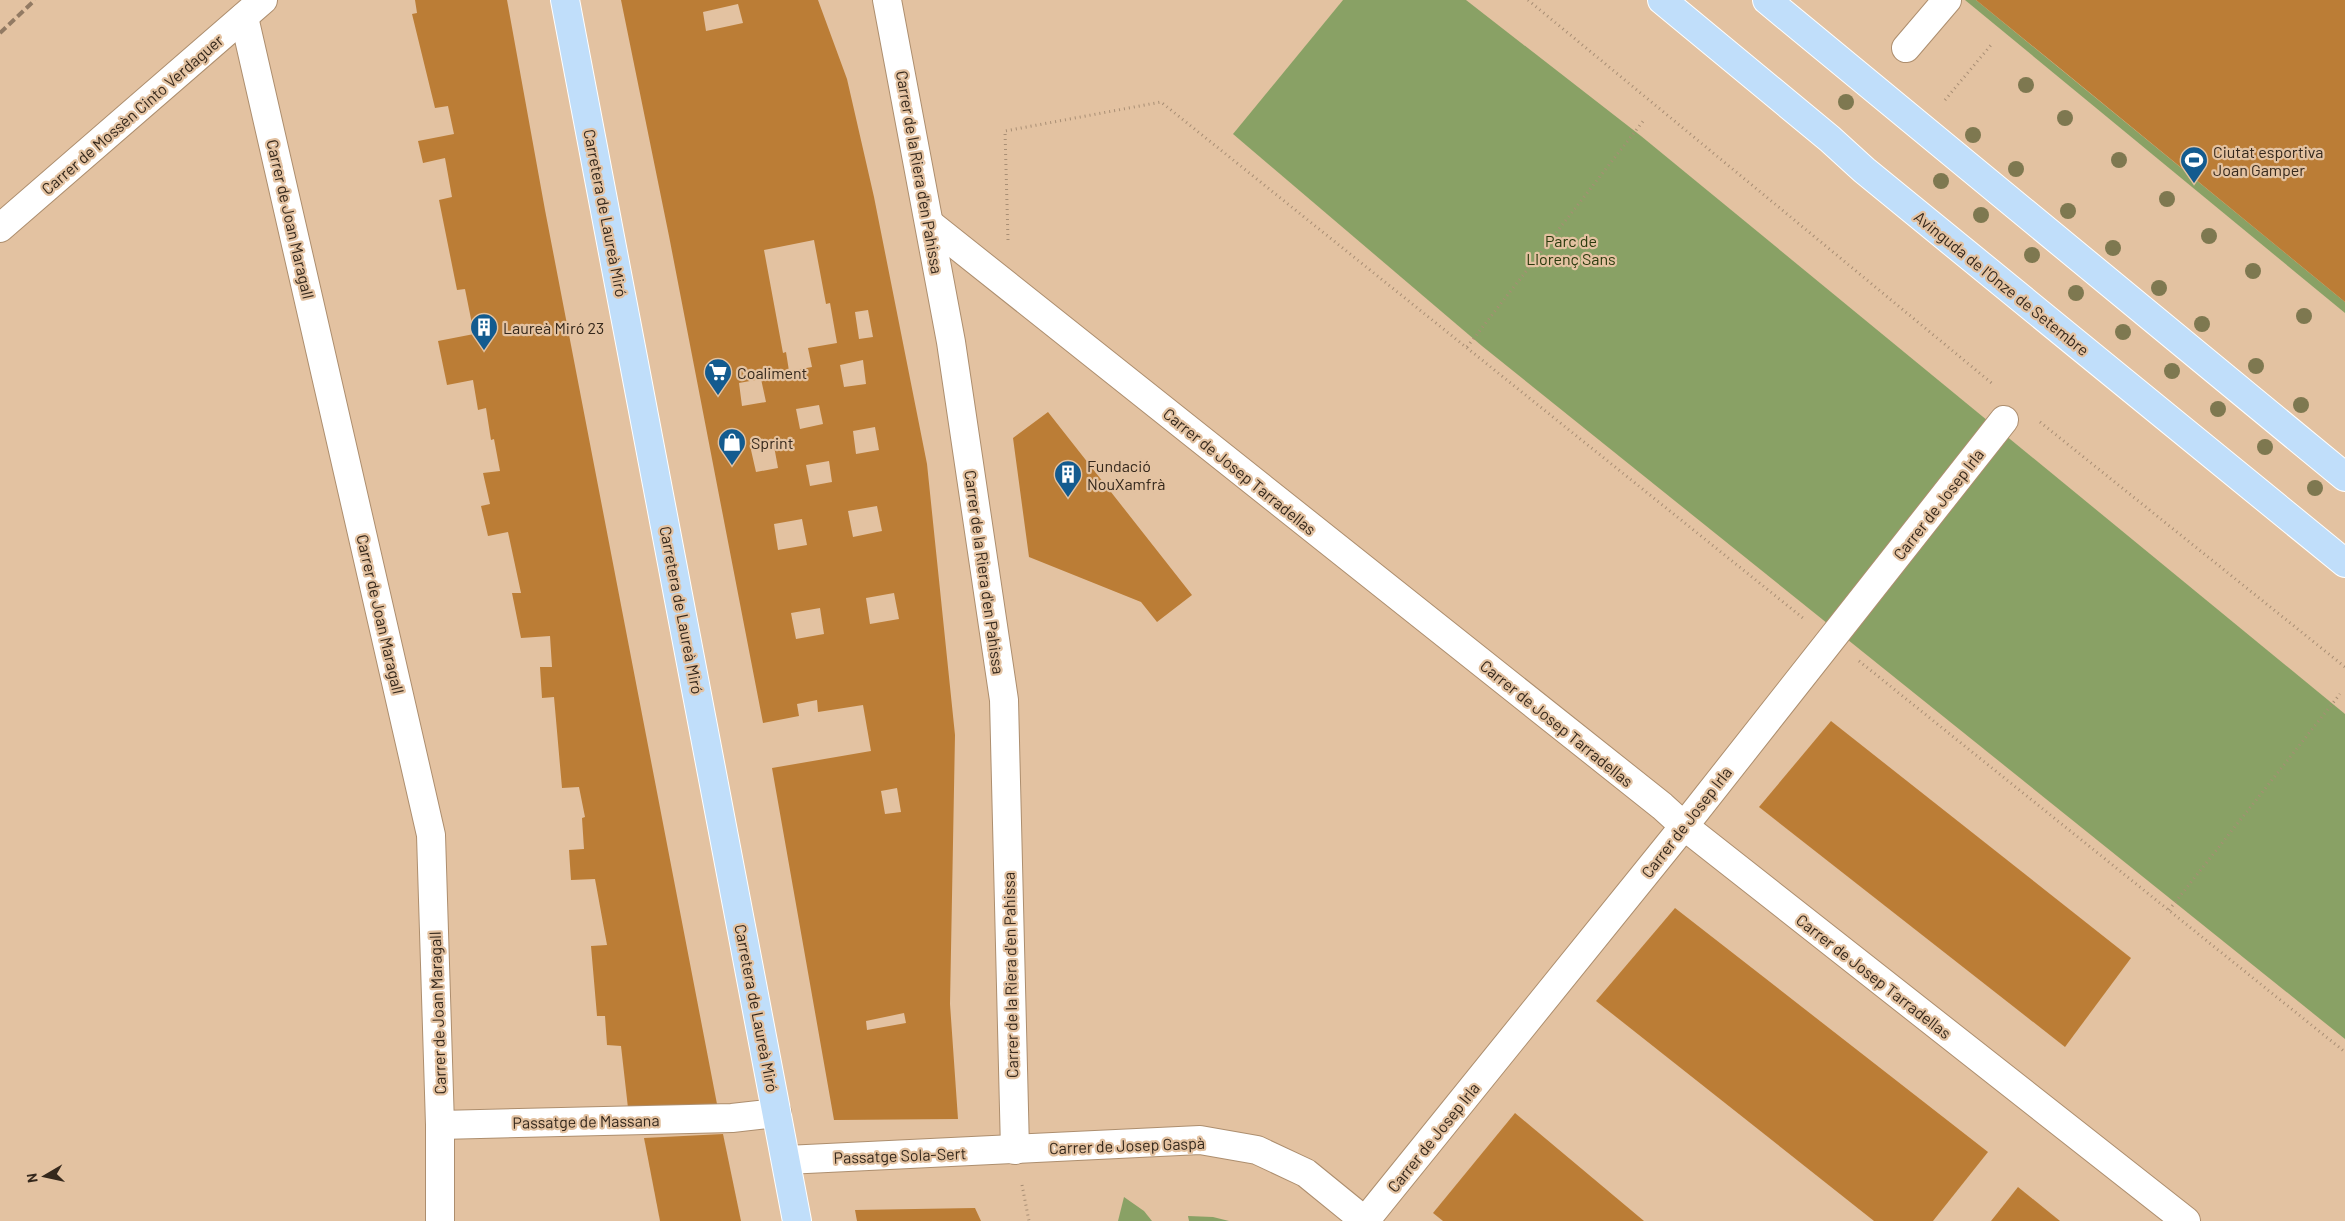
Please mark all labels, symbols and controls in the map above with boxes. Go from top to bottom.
street label: Carrer de Mossèn Cinto Verdaguer [37,30,227,198]
street label: Carrer de la Riera d'en Pahissa [893,69,947,275]
street label: Carretera de Laureà Miró [580,127,632,299]
street label: Carrer de Joan Maragall [263,137,319,301]
place label: Ciutat esportiva Joan Gamper [2213,142,2323,179]
sports icon: Ciutat esportiva Joan Gamper [2179,145,2209,184]
street label: Avinguda de l'Onze de Setembre [1911,207,2093,359]
park label: Parc de Llorenç Sans [1526,231,1616,268]
building icon: Laureà Miró 23 [469,312,499,351]
place label: Laureà Miró 23 [503,318,604,337]
supermarket icon: Coaliment [703,357,733,396]
place label: Coaliment [737,363,807,382]
street label: Carrer de Josep Tarradellas [1160,404,1320,538]
shop icon: Sprint [717,427,747,466]
place label: Sprint [751,433,794,452]
street label: Carrer de Josep Irla [1889,445,1987,563]
place label: Fundació NouXamfrà [1087,456,1165,493]
building icon: Fundació NouXamfrà [1053,459,1083,498]
street label: Carrer de la Riera d'en Pahissa [961,469,1009,675]
street label: Carretera de Laureà Miró [656,524,708,696]
street label: Carrer de Joan Maragall [353,532,409,696]
street label: Carrer de Josep Tarradellas [1477,656,1637,790]
street label: Carrer de Josep Irla [1637,763,1735,881]
street label: Carrer de la Riera d'en Pahissa [999,872,1021,1078]
street label: Carrer de Josep Tarradellas [1793,910,1955,1042]
street label: Carretera de Laureà Miró [731,922,783,1094]
street label: Carrer de Joan Maragall [425,931,449,1095]
street label: Carrer de Josep Irla [1383,1078,1483,1196]
street label: Passatge de Massana [512,1110,660,1132]
street label: Carrer de Josep Gaspà [1049,1133,1205,1157]
street label: Passatge Sola-Sert [833,1143,967,1167]
north arrow [20,1151,70,1201]
text: N [23,1172,41,1184]

